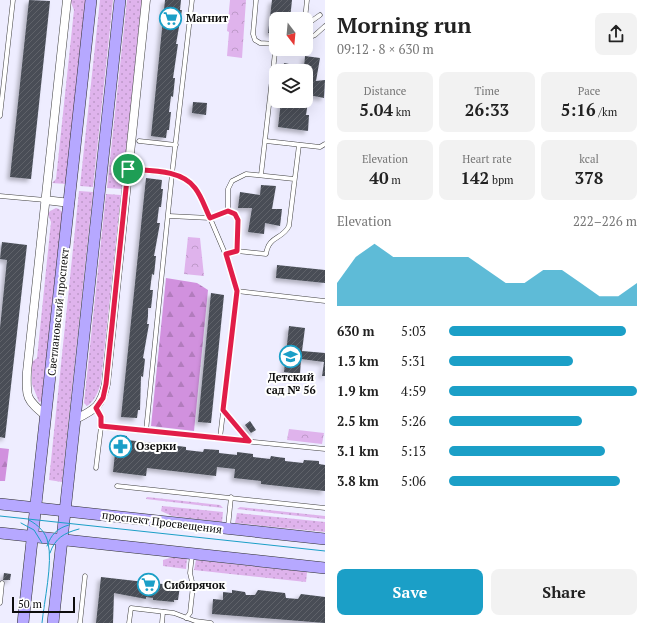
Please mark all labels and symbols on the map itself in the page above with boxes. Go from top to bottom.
supermarket icon: Магнит [158,5,184,31]
place label: Магнит [186,11,228,25]
north arrow [269,12,313,56]
pin [111,152,145,186]
street label: Светлановский проспект [44,247,72,377]
school or university icon: Детский сад № 56 [278,344,304,370]
place label: Детский сад № 56 [266,370,316,397]
pharmacy icon: Озерки [107,433,133,459]
place label: Озерки [136,439,177,453]
street label: проспект Просвещения [101,508,223,536]
supermarket icon: Сибирячок [136,572,162,598]
place label: Сибирячок [164,578,226,592]
scale bar [12,595,75,614]

